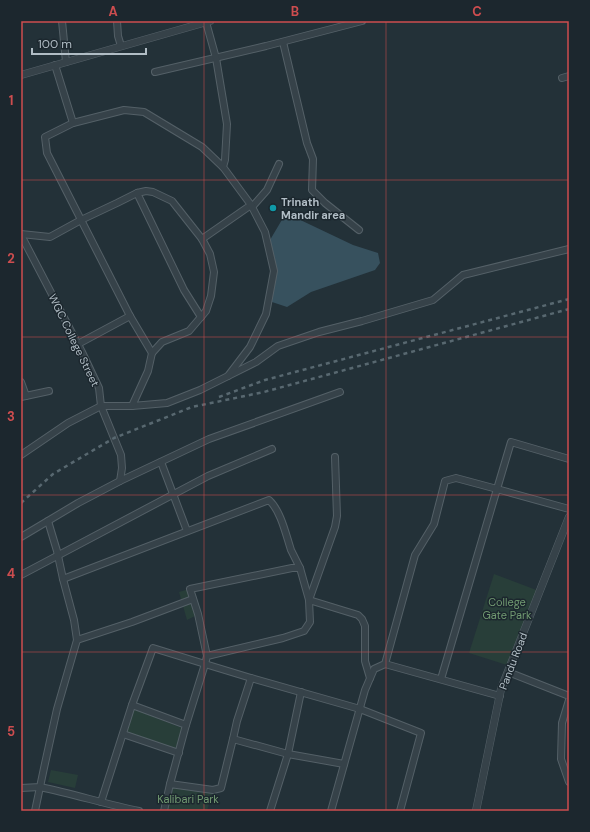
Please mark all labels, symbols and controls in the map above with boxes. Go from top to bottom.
text: A [108,3,118,20]
text: B [291,3,299,20]
text: C [472,3,482,20]
scale bar [32,30,146,56]
text: 100 m [38,36,72,52]
text: 1 [9,92,13,109]
place label: Trinath Mandir area [281,195,345,222]
marker: Trinath Mandir area [268,203,278,213]
text: 2 [7,250,15,267]
street label: WGC College Street [45,291,103,389]
text: 3 [7,408,15,425]
text: 4 [7,565,15,582]
park label: College Gate Park [482,595,532,622]
street label: Pandu Road [496,630,530,692]
text: 5 [7,723,15,740]
park label: Kalibari Park [157,792,219,806]

